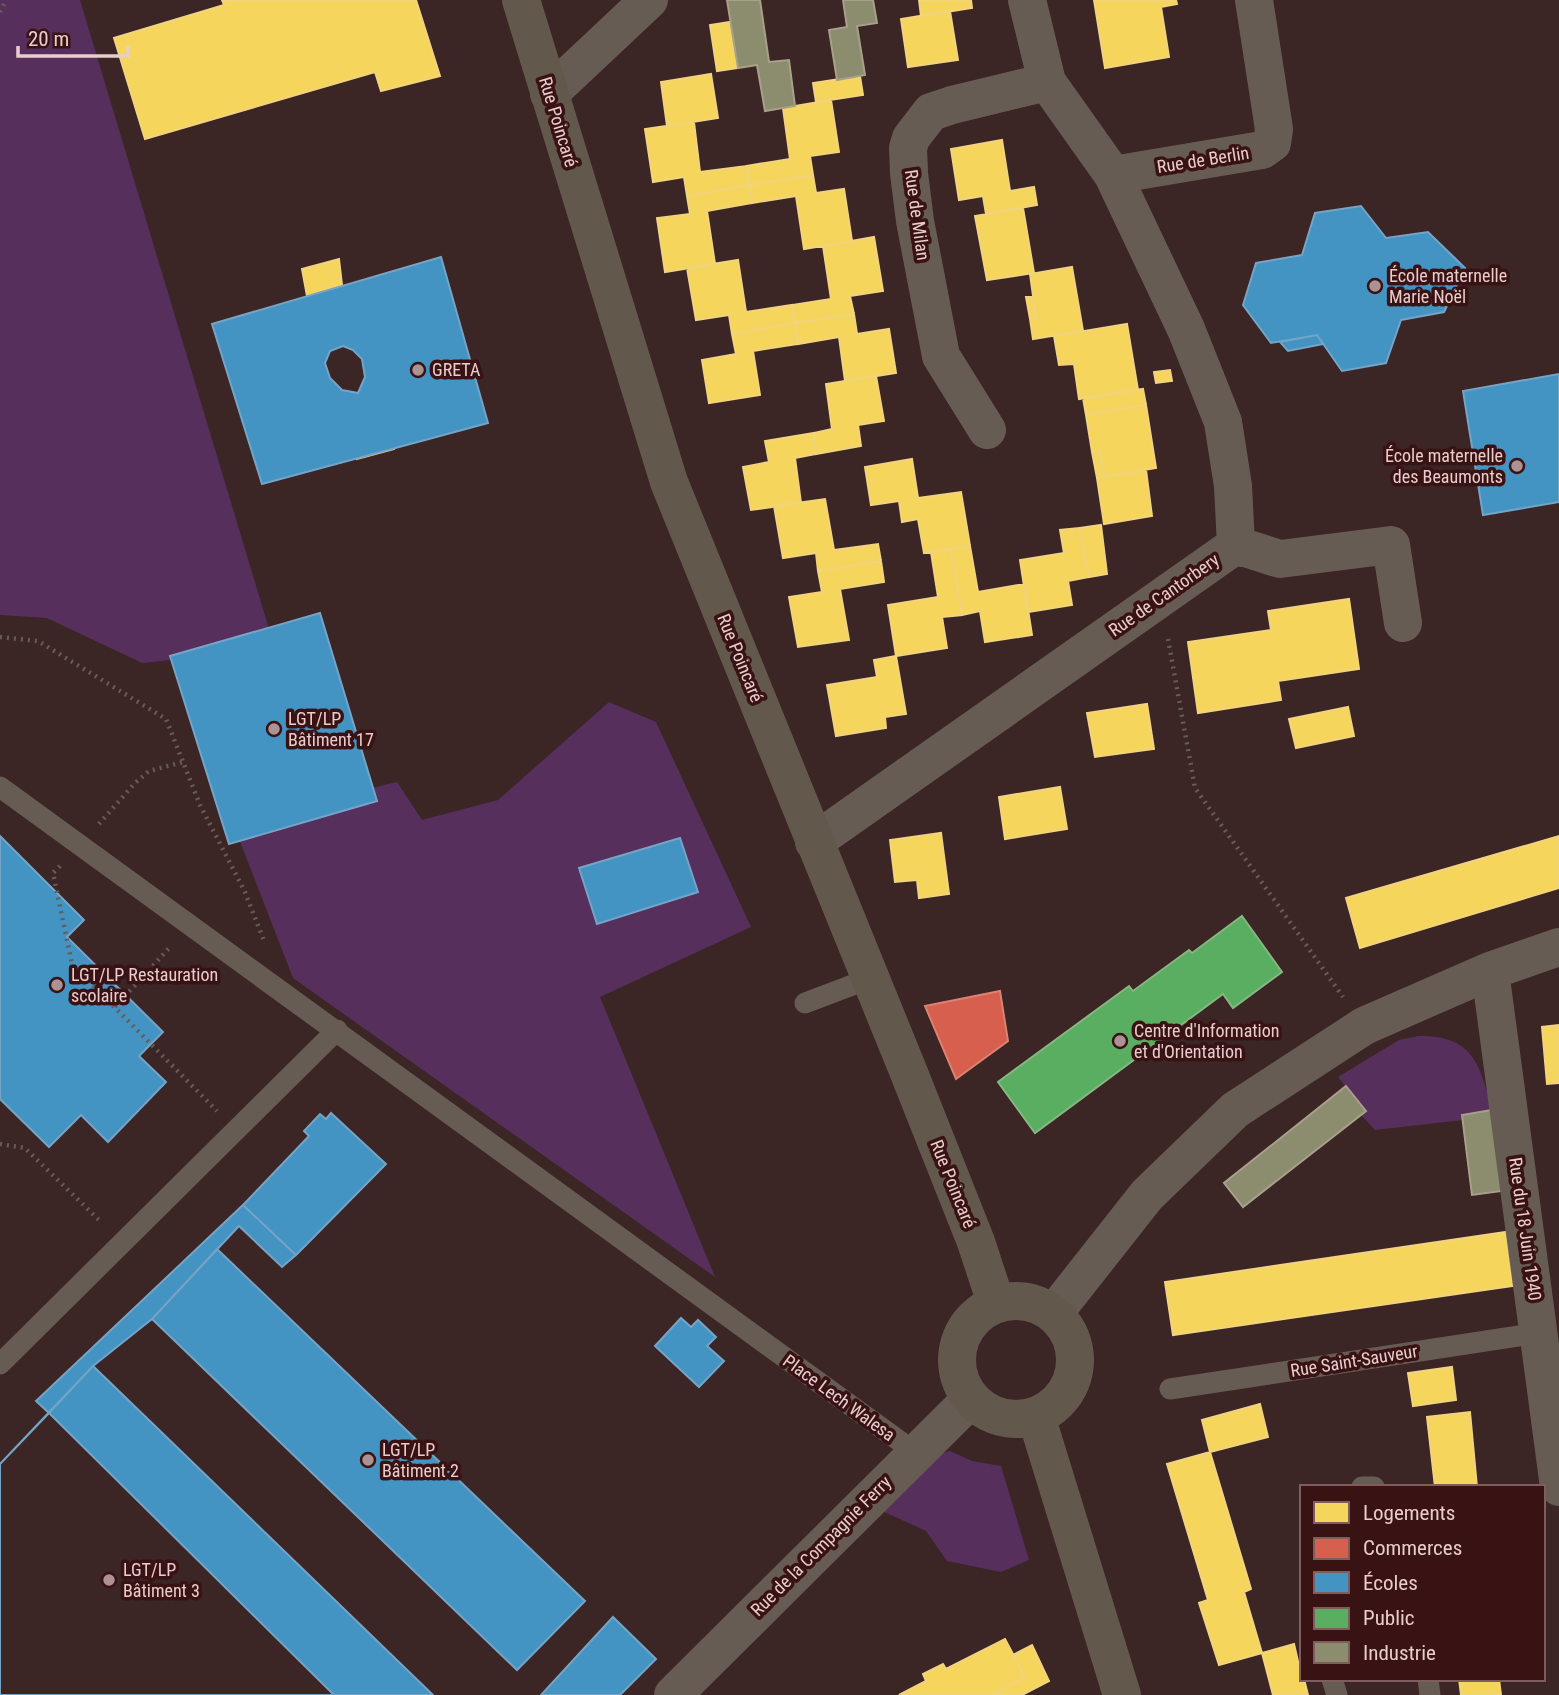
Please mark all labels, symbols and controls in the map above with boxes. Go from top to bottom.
scale bar [18,14,128,58]
text: 20 m [28,27,69,51]
street label: Rue Poincaré [535,74,582,170]
street label: Rue de Berlin [1155,142,1251,177]
street label: Rue de Milan [901,168,934,262]
place label: École maternelle Marie Noël [1389,265,1507,307]
marker: École maternelle Marie Noël [1367,278,1383,294]
place label: GRETA [432,359,481,380]
marker: GRETA [410,362,426,378]
place label: École maternelle des Beaumonts [1385,445,1503,487]
marker: École maternelle des Beaumonts [1509,458,1525,474]
street label: Rue de Cantorbery [1104,548,1223,640]
street label: Rue Poincaré [713,611,768,705]
place label: LGT/LP Bâtiment 17 [288,708,374,750]
marker: LGT/LP Bâtiment 17 [266,721,282,737]
place label: LGT/LP Restauration scolaire [71,964,218,1006]
marker: LGT/LP Restauration scolaire [49,977,65,993]
place label: Centre d'Information et d'Orientation [1134,1020,1279,1062]
marker: Centre d'Information et d'Orientation [1112,1033,1128,1049]
street label: Rue Poincaré [926,1137,981,1231]
street label: Rue du 18 Juin 1940 [1505,1156,1546,1302]
street label: Rue Saint-Sauveur [1289,1340,1419,1381]
street label: Place Lech Walesa [779,1350,899,1445]
place label: LGT/LP Bâtiment 2 [382,1439,459,1481]
marker: LGT/LP Bâtiment 2 [360,1452,376,1468]
street label: Rue de la Compagnie Ferry [746,1471,895,1620]
legend [1300,1485,1545,1681]
text: Logements [1363,1501,1455,1525]
text: Commerces [1363,1536,1462,1560]
place label: LGT/LP Bâtiment 3 [123,1559,200,1601]
text: Écoles [1363,1571,1418,1595]
marker: LGT/LP Bâtiment 3 [101,1572,117,1588]
text: Public [1363,1606,1415,1630]
text: Industrie [1363,1641,1436,1665]

